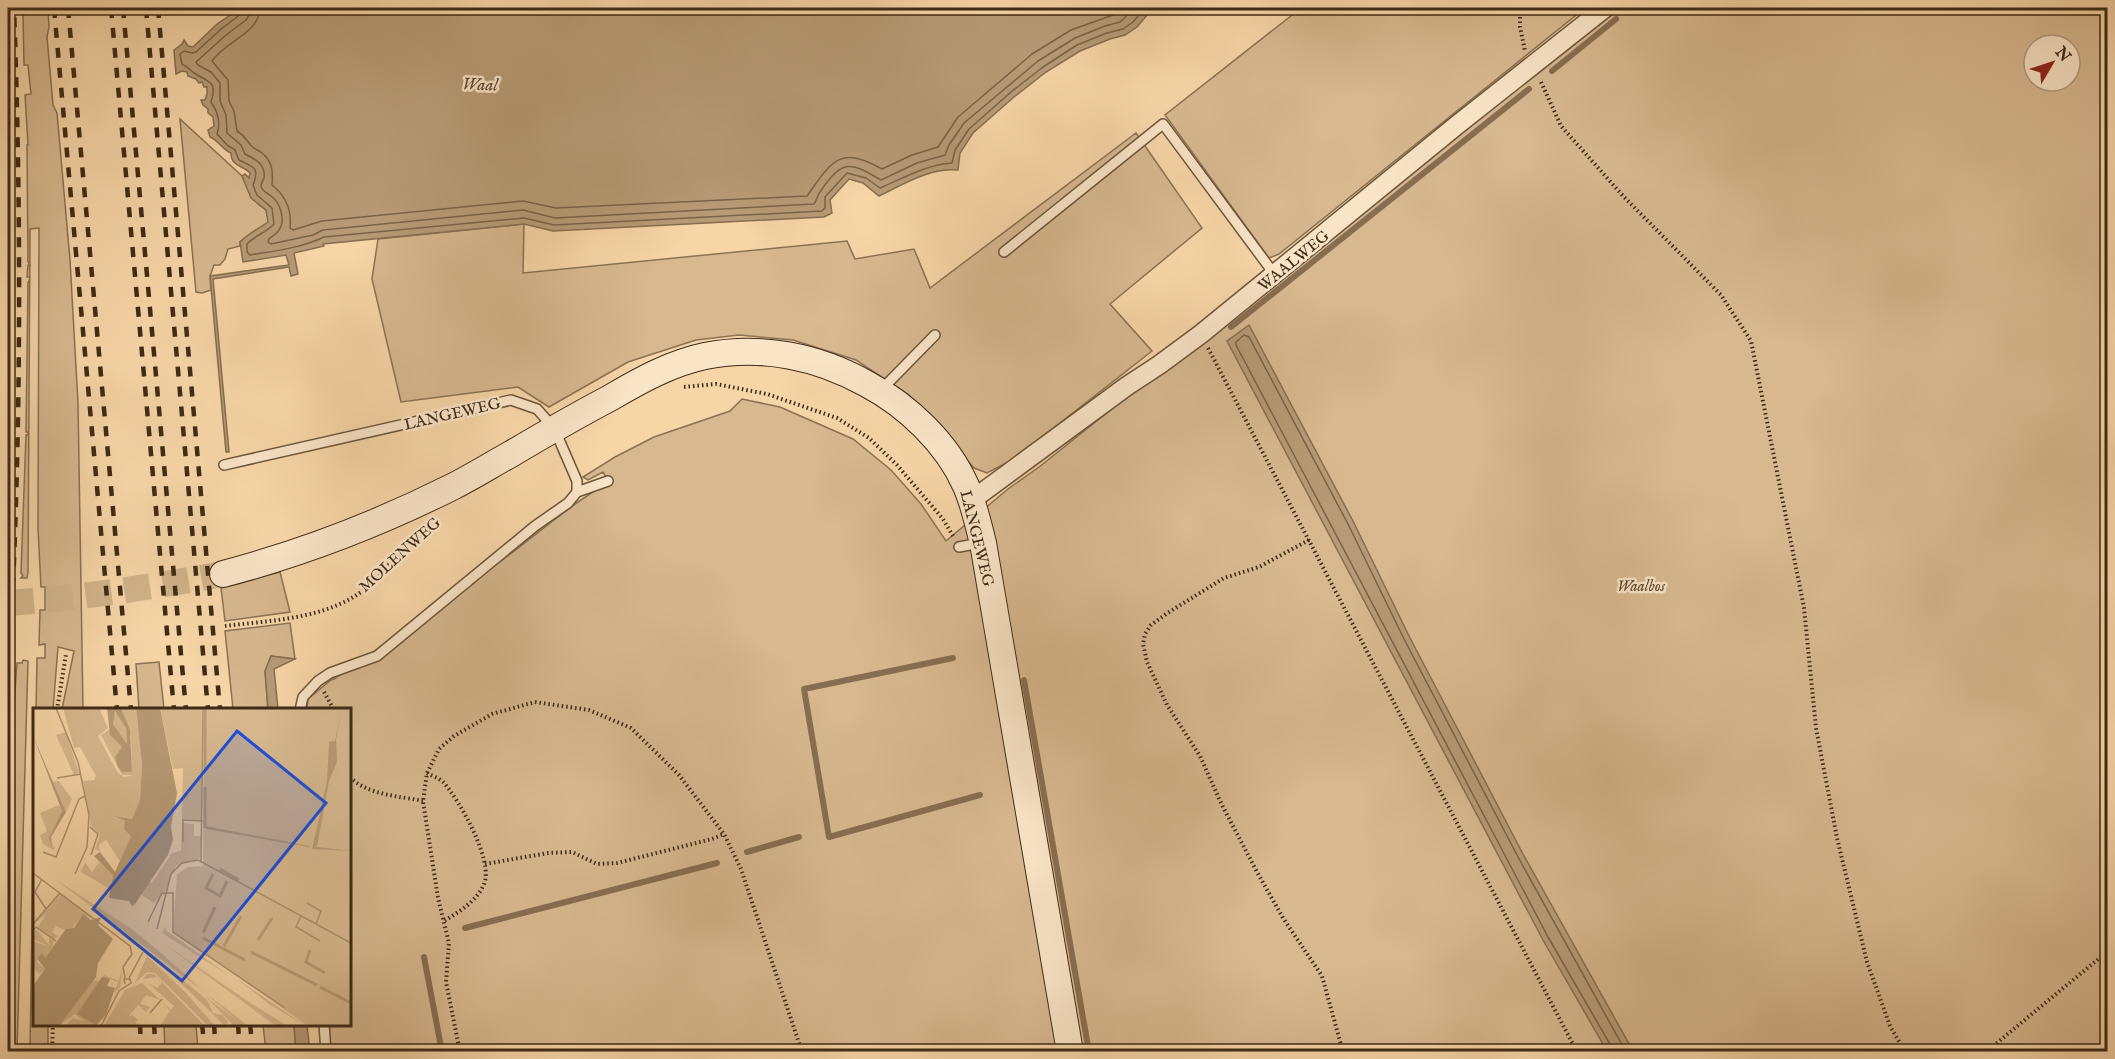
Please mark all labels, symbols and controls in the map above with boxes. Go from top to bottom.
north arrow [2022,33,2082,93]
text: N [2049,42,2074,67]
water label: Waal [462,73,500,98]
street label: WAALWEG [1254,226,1334,296]
street label: LANGEWEG [402,394,503,436]
street label: LANGEWEG [954,488,998,589]
street label: MOLENWEG [355,513,446,597]
park label: Waalbos [1617,577,1666,597]
inset map [33,708,351,1026]

